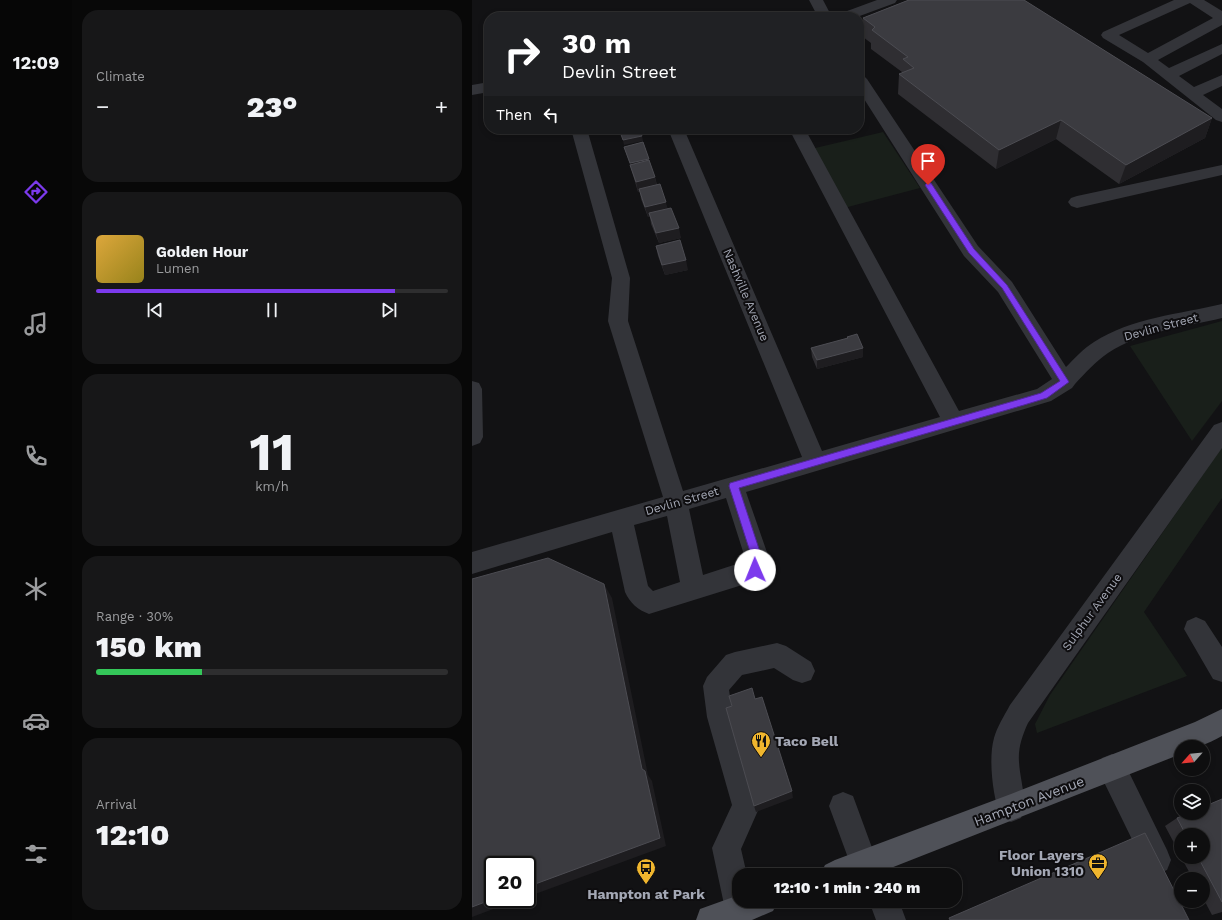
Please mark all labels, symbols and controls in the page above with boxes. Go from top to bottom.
text: 30 m [562,27,631,60]
icon: right [496,28,548,80]
text: 12:09 [13,52,59,73]
text: Devlin Street [562,61,676,82]
text: Climate [96,69,145,84]
text: 23° [246,89,298,124]
text: − [96,94,109,119]
text: + [435,94,448,119]
icon: left [540,104,562,126]
text: Then [496,106,532,124]
pin [911,144,945,185]
icon: arrive [917,150,939,172]
icon: directions [22,178,50,206]
text: Golden Hour [156,243,248,261]
street label: Nashville Avenue [720,247,772,343]
text: Lumen [156,261,200,276]
icon: previous [144,299,166,321]
icon: pause [261,299,283,321]
icon: next [378,299,400,321]
icon: music [22,310,50,338]
street label: Devlin Street [1122,310,1200,344]
text: 11 [250,422,294,483]
icon: phone [22,442,50,470]
text: km/h [255,479,289,494]
street label: Devlin Street [643,484,721,518]
position arrow [734,549,776,591]
street label: Sulphur Avenue [1059,571,1125,653]
icon: climate [22,575,50,603]
text: Range · 30% [96,609,173,624]
text: 150 km [96,629,202,664]
icon: car [22,707,50,735]
restaurant icon: Taco Bell [750,730,772,758]
place label: Taco Bell [775,733,839,749]
north arrow [1174,740,1210,776]
map controls [1174,740,1210,908]
street label: Hampton Avenue [972,773,1086,829]
button: layers [1174,784,1210,820]
text: Arrival [96,797,137,812]
text: 12:10 [96,817,169,852]
button: + [1174,828,1210,864]
icon: filters [22,840,50,868]
place label: Floor Layers Union 1310 [999,847,1085,879]
office icon: Floor Layers Union 1310 [1087,852,1109,880]
speed limit sign: 20 [484,856,536,908]
bus stop icon: Hampton at Park [635,857,657,885]
button: − [1174,872,1210,908]
text: 12:10 · 1 min · 240 m [774,879,920,897]
place label: Hampton at Park [587,886,705,902]

